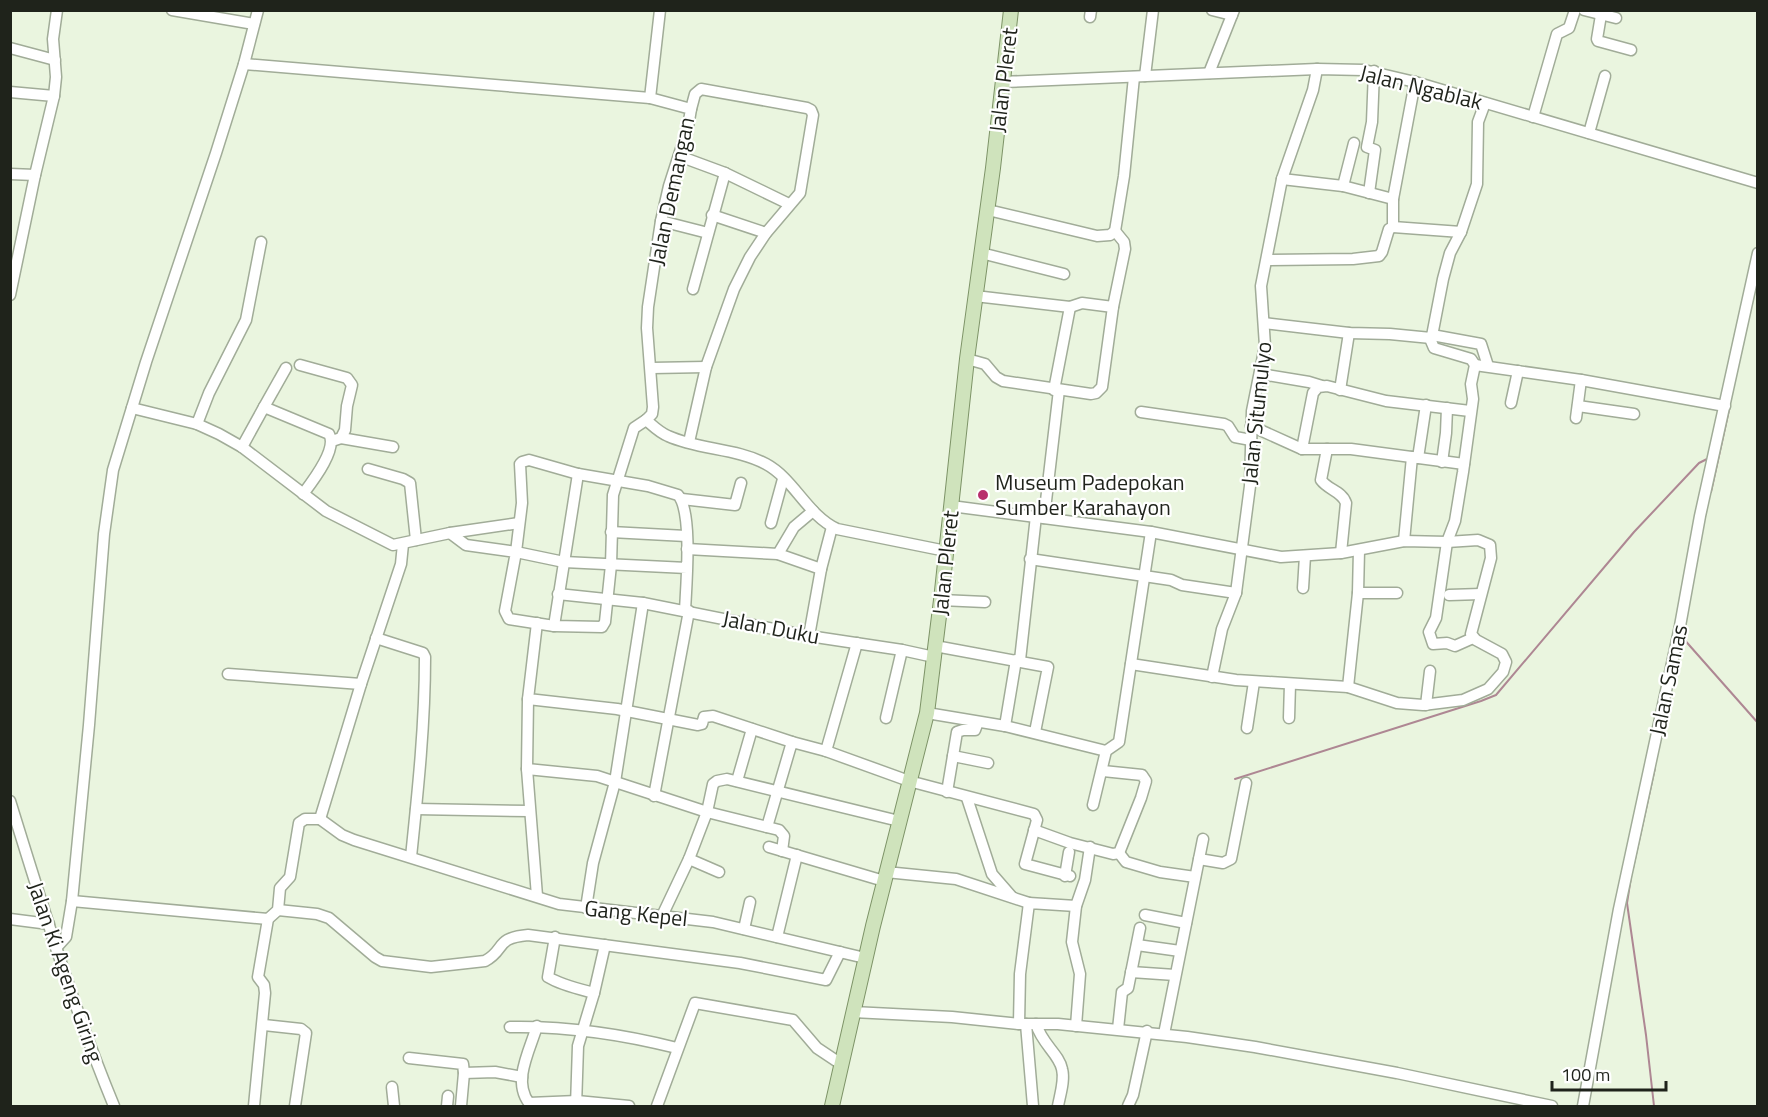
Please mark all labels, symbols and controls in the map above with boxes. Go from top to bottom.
street label: Jalan Pleret [980,25,1026,134]
street label: Jalan Ngablak [1356,55,1486,119]
street label: Jalan Demangan [639,114,703,268]
street label: Jalan Situmulyo [1232,340,1280,486]
place label: Museum Padepokan Sumber Karahayon [995,465,1185,524]
marker: Museum Padepokan Sumber Karahayon [976,488,990,502]
street label: Jalan Pleret [923,508,967,617]
street label: Jalan Duku [720,601,822,653]
street label: Jalan Samas [1640,621,1696,739]
street label: Jalan Ki Ageng Giring [19,877,113,1067]
street label: Gang Kepel [583,891,689,935]
scale bar [1552,1054,1666,1092]
text: 100 m [1561,1061,1610,1088]

